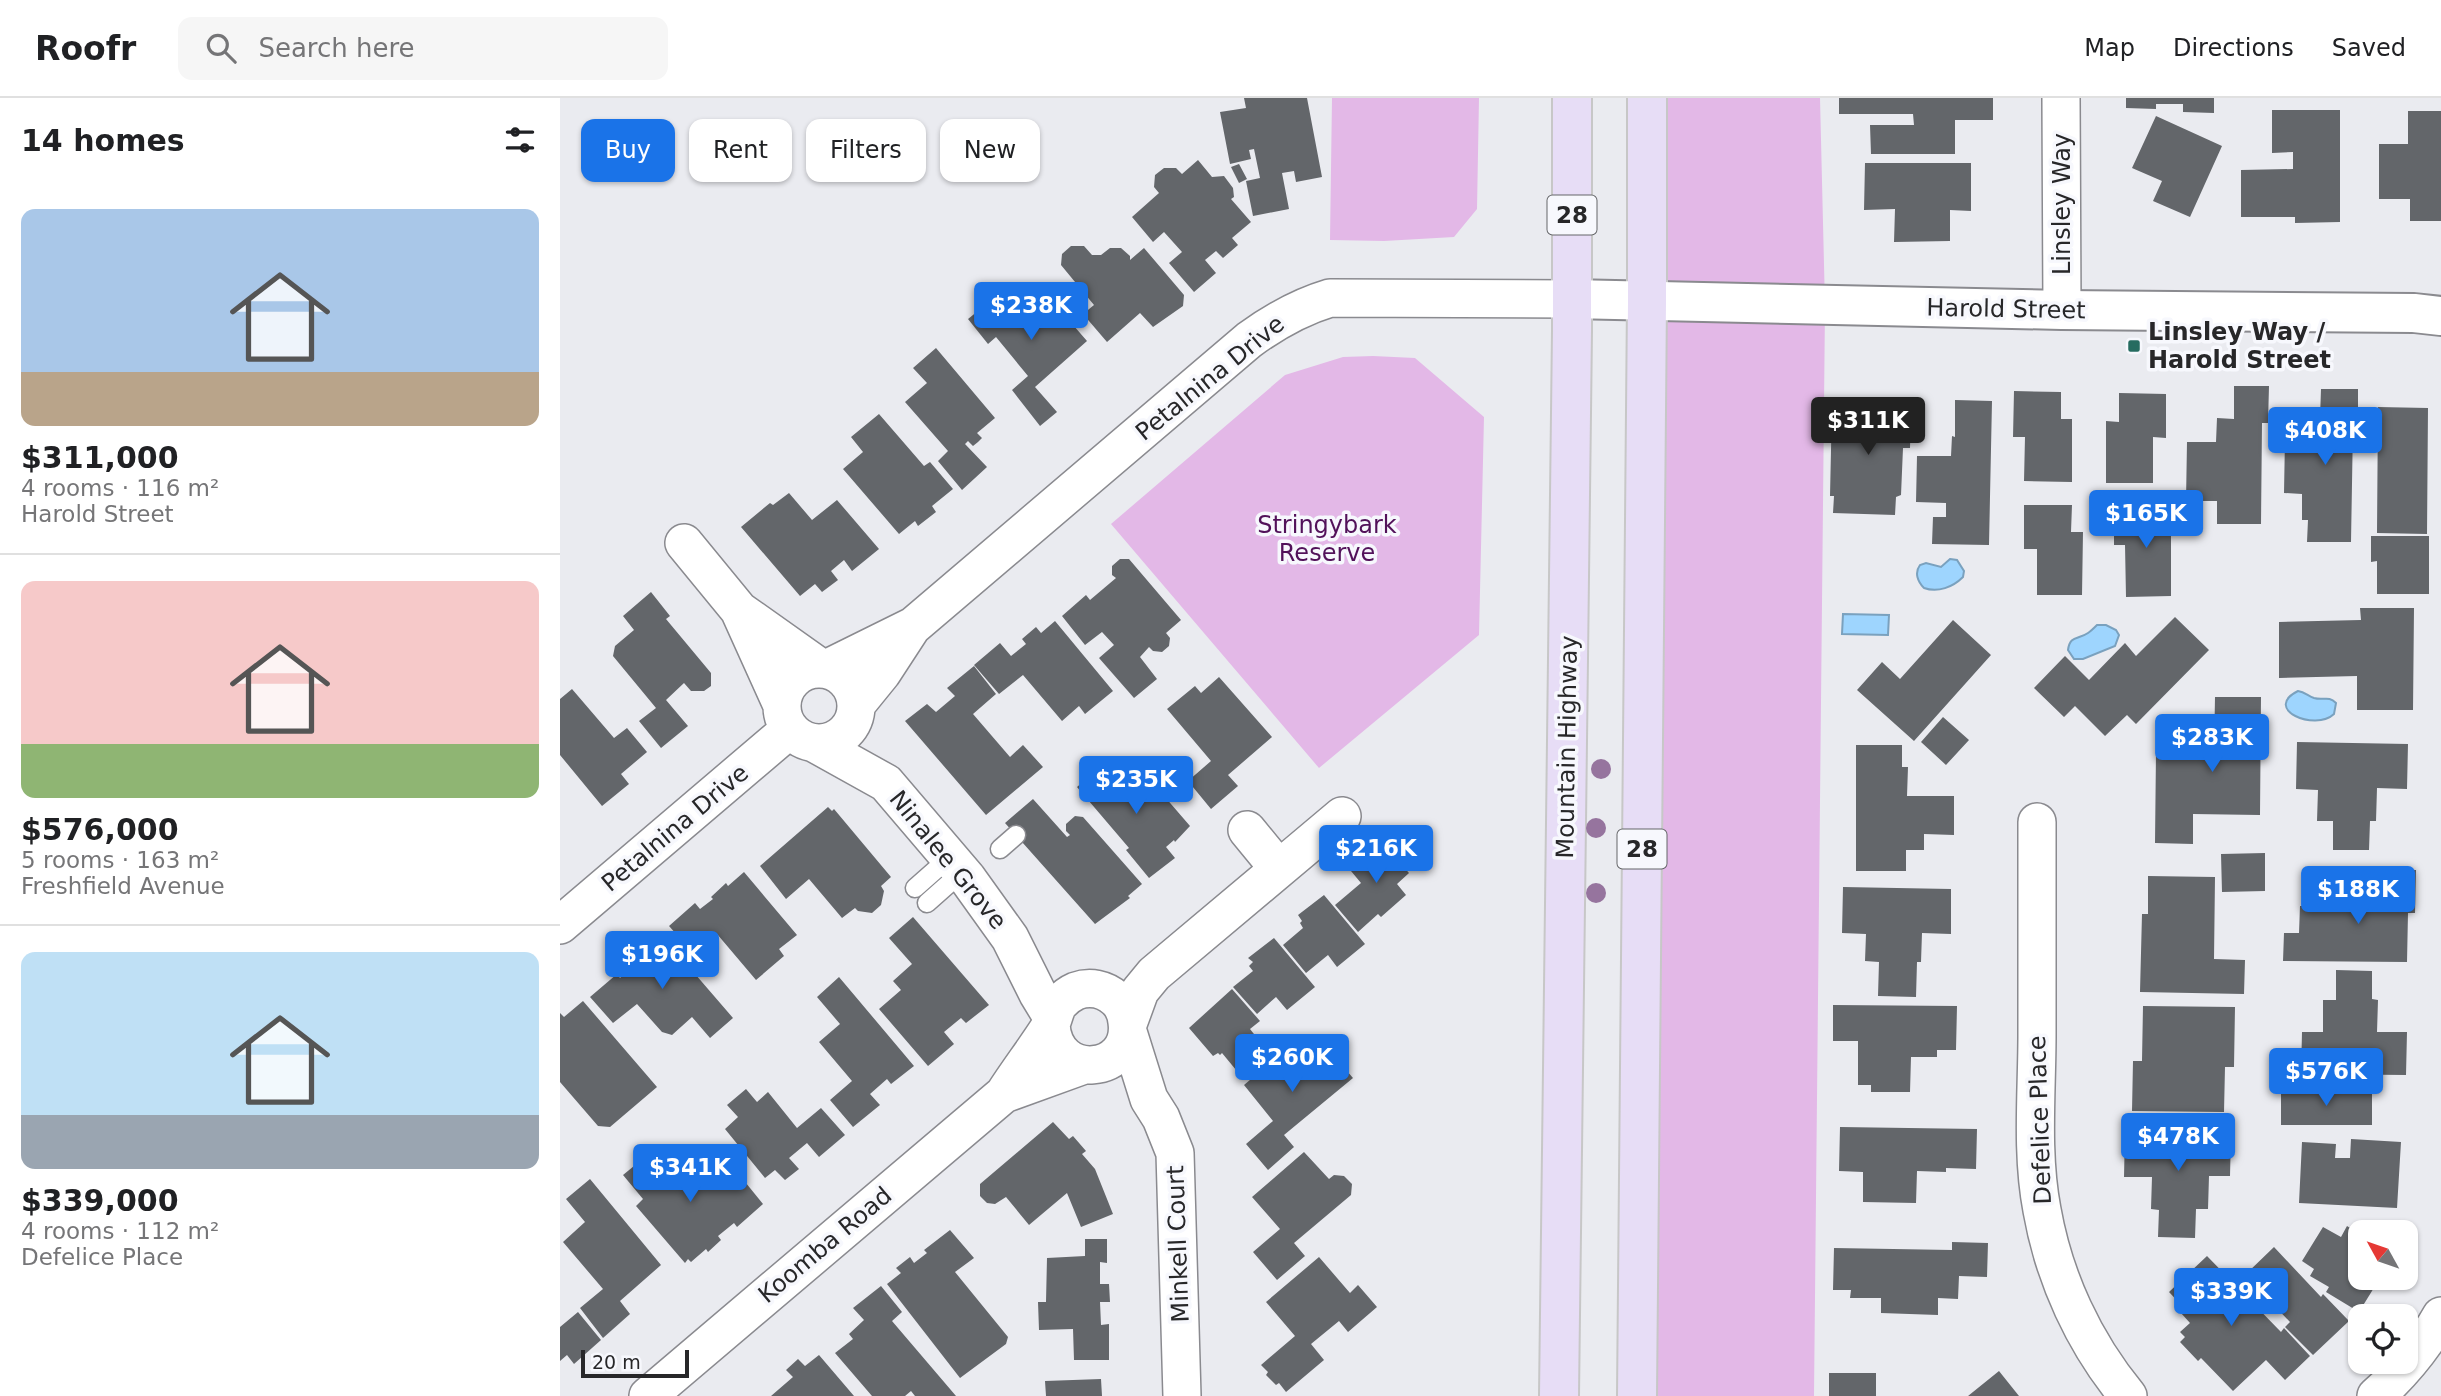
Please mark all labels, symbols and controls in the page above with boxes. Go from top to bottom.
search box [178,17,668,80]
text: Roofr [35,29,136,68]
icon: search [202,29,240,67]
text: Search here [258,33,415,63]
text: Map [2084,34,2135,62]
text: Directions [2173,34,2294,62]
text: Saved [2332,34,2406,62]
chip: Buy [581,119,675,182]
chip: Rent [689,119,792,182]
chip: Filters [806,119,926,182]
chip: New [940,119,1040,182]
icon: filters [501,121,539,159]
text: 14 homes [21,123,185,158]
street label: Linsley Way [2048,133,2076,275]
road number: 28 [1548,196,1596,234]
icon: home [217,254,343,380]
pin: $238K [982,282,1080,342]
text: $238K [990,292,1072,318]
street label: Harold Street [1926,294,2086,324]
street label: Petalnina Drive [1130,310,1290,446]
place label: Linsley Way / Harold Street [2148,318,2331,374]
marker: Linsley Way / Harold Street [2126,338,2142,354]
pin: $311K [1819,398,1917,457]
text: $311K [1827,407,1909,433]
pin: $408K [2276,408,2374,467]
text: $408K [2284,417,2366,443]
text: $311,000 [21,440,179,475]
text: 4 rooms · 116 m² [21,475,219,501]
pin: $165K [2097,490,2195,550]
text: $165K [2105,500,2187,526]
text: Harold Street [21,501,174,527]
park label: Stringybark Reserve [1257,511,1397,567]
icon: home [217,626,343,752]
street label: Mountain Highway [1551,635,1583,859]
pin: $283K [2163,714,2261,774]
text: $283K [2171,724,2253,750]
pin: $235K [1087,756,1185,816]
street label: Petalnina Drive [596,759,754,897]
text: $235K [1095,766,1177,792]
street label: Ninalee Grove [884,785,1012,935]
text: $576,000 [21,812,179,847]
pin: $216K [1327,826,1425,885]
road number: 28 [1618,830,1666,869]
text: $216K [1335,835,1417,861]
text: 5 rooms · 163 m² [21,847,219,873]
pin: $188K [2309,866,2407,926]
text: Freshfield Avenue [21,873,225,899]
text: $188K [2317,876,2399,902]
pin: $196K [613,932,711,991]
text: $196K [621,941,703,967]
icon: home [217,997,343,1123]
pin: $260K [1243,1034,1341,1094]
street label: Defelice Place [2023,1035,2057,1205]
text: $260K [1251,1044,1333,1070]
pin: $576K [2277,1048,2375,1108]
text: $576K [2285,1058,2367,1084]
pin: $478K [2129,1114,2227,1173]
text: $478K [2137,1123,2219,1149]
pin: $341K [641,1144,739,1204]
text: $341K [649,1154,731,1180]
street label: Minkell Court [1161,1165,1195,1323]
street label: Koomba Road [753,1181,897,1309]
text: $339,000 [21,1183,179,1218]
text: 4 rooms · 112 m² [21,1218,219,1244]
north arrow [2348,1220,2418,1290]
map controls [2348,1220,2418,1374]
text: Defelice Place [21,1244,183,1270]
pin: $339K [2182,1268,2280,1328]
text: $339K [2190,1278,2272,1304]
button: locate [2348,1304,2418,1374]
scale bar [581,1347,690,1379]
text: 20 m [592,1351,641,1373]

